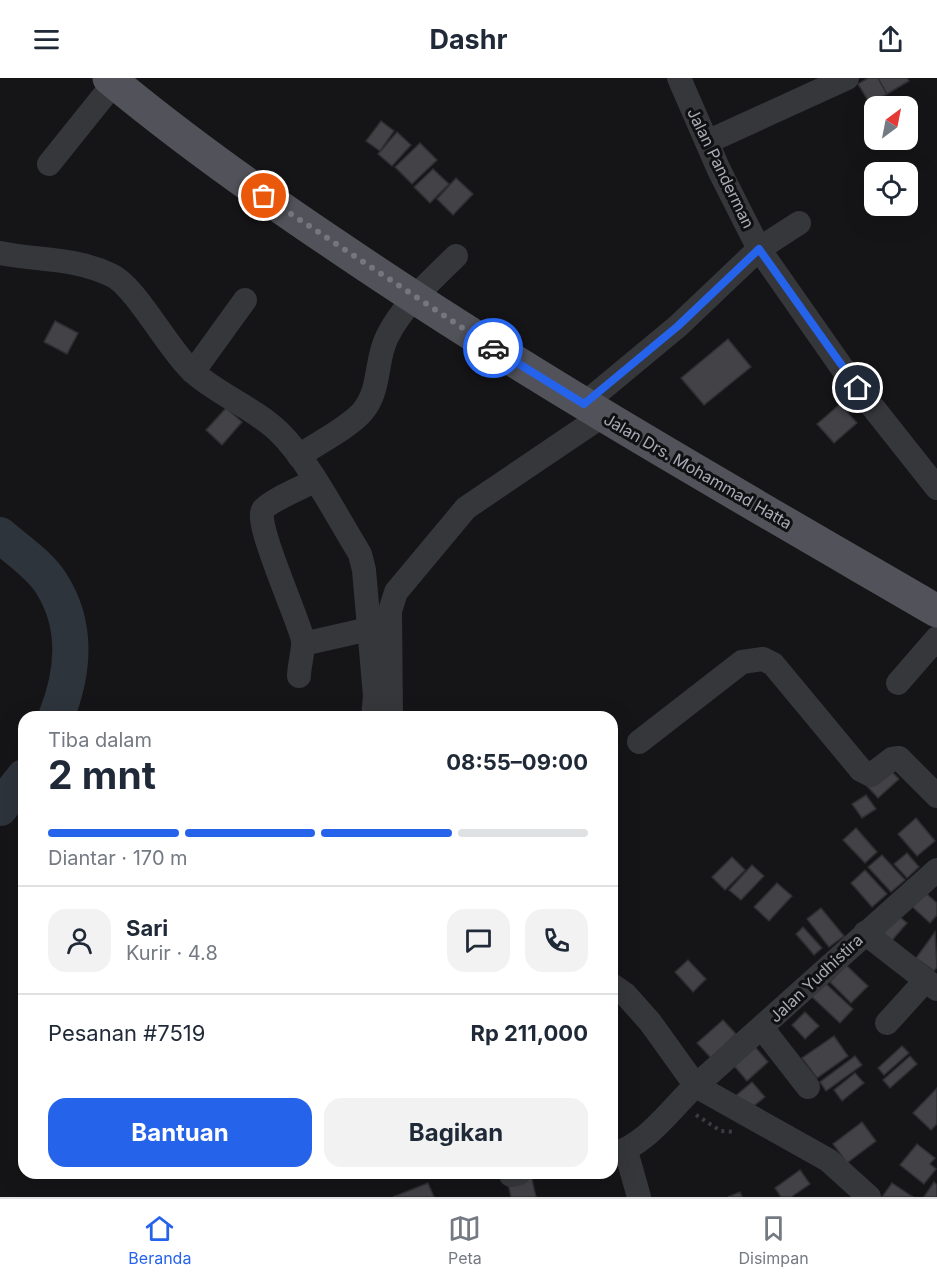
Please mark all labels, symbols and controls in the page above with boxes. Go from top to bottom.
icon: menu [30,23,63,56]
text: Dashr [429,23,508,56]
icon: share [874,23,907,56]
north arrow [864,96,918,150]
map controls [864,96,918,216]
street label: Jalan Panderman [683,105,759,231]
button: locate [864,162,918,216]
pin [238,170,289,221]
icon: bag [247,179,280,212]
courier [463,318,523,378]
icon: car [477,332,510,365]
pin [832,362,883,413]
icon: home [841,371,874,404]
street label: Jalan Drs. Mohammad Hatta [600,409,796,533]
text: Tiba dalam [48,728,152,752]
text: 08:55–09:00 [446,749,588,775]
text: 2 mnt [48,751,156,798]
text: Diantar · 170 m [48,846,188,870]
button: person [48,909,111,972]
button: chat [447,909,510,972]
button: phone [525,909,588,972]
text: Sari [126,915,168,941]
street label: Jalan Yudhistira [765,930,867,1026]
text: Kurir · 4.8 [126,941,218,965]
text: Pesanan #7519 [48,1020,205,1046]
text: Rp 211,000 [470,1020,588,1046]
button: Bantuan [48,1098,312,1167]
button: Bagikan [324,1098,588,1167]
tab: Beranda [128,1212,191,1268]
tab: Peta [448,1212,482,1268]
tab: Disimpan [738,1212,809,1268]

